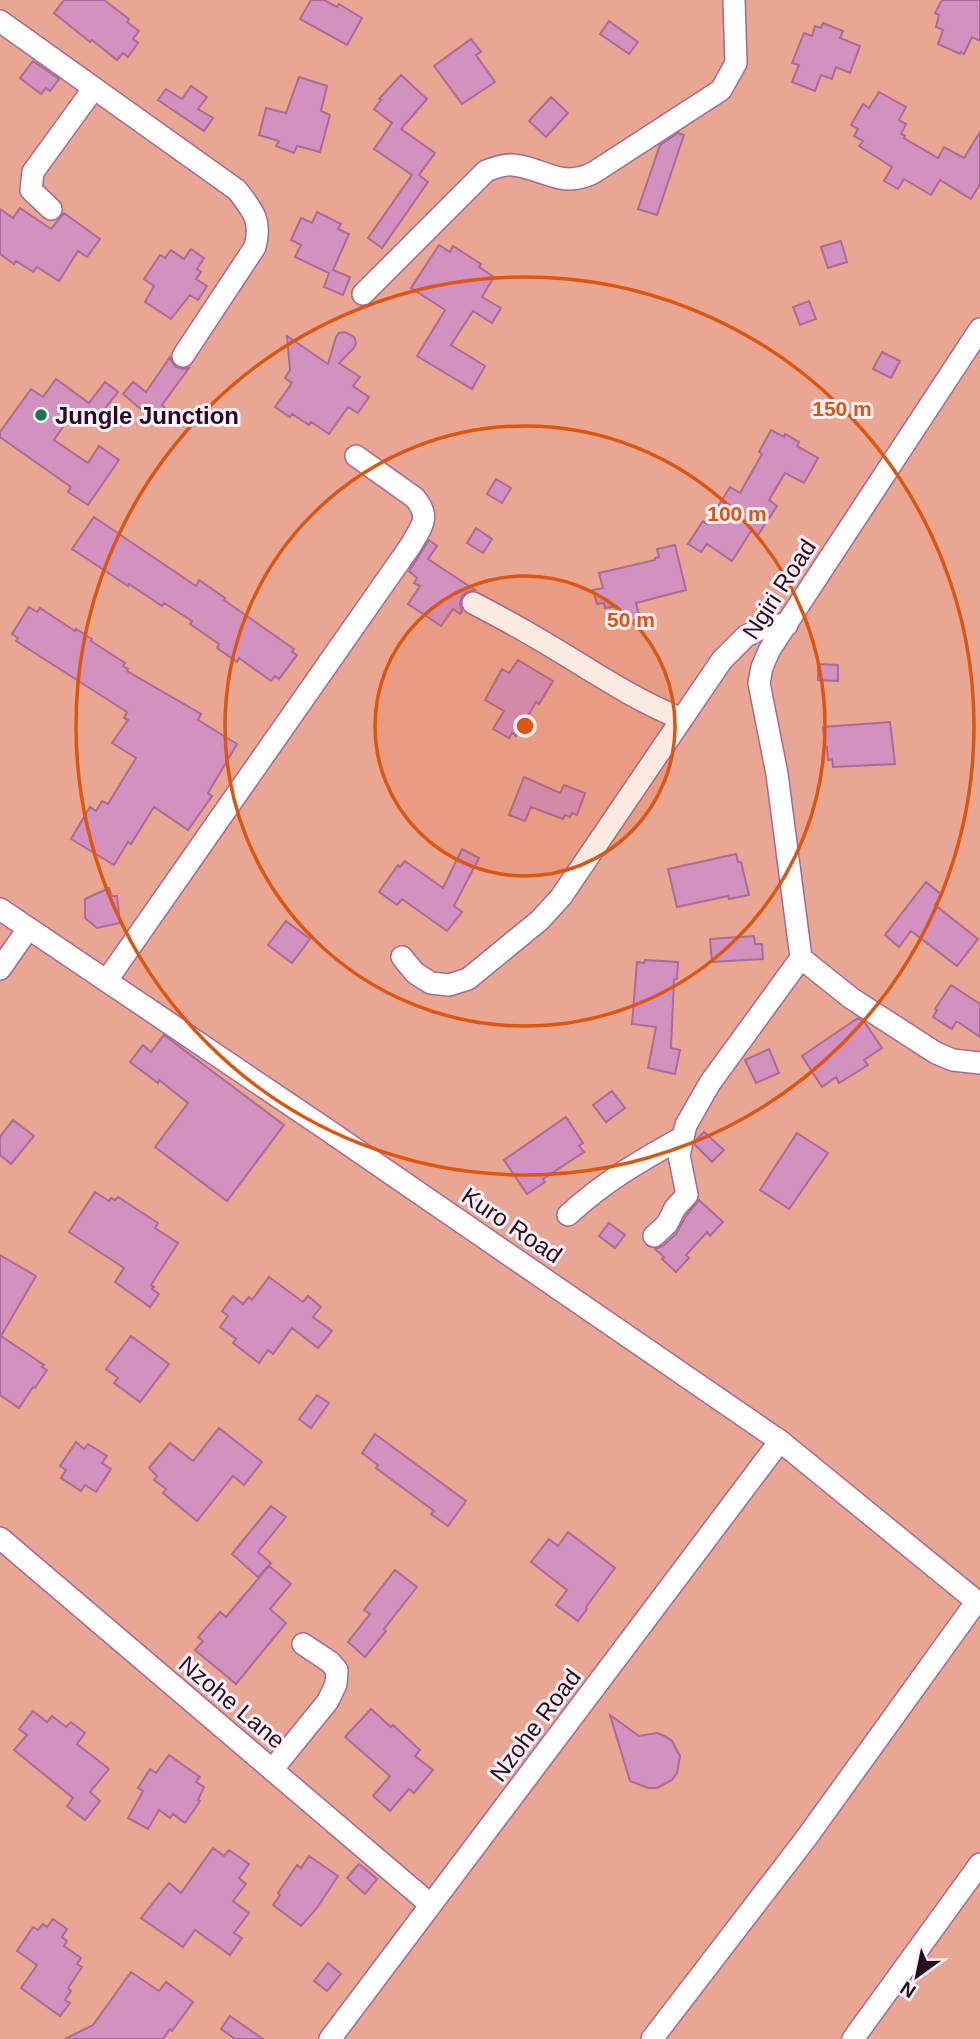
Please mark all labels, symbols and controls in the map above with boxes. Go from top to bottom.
text: 150 m [812,397,872,420]
place label: Jungle Junction [55,402,239,429]
marker: Jungle Junction [33,407,49,423]
text: 100 m [707,502,767,525]
street label: Ngiri Road [737,534,821,644]
text: 50 m [607,608,655,631]
centre of rings [513,714,537,738]
street label: Kuro Road [457,1182,567,1268]
street label: Nzohe Lane [174,1650,290,1754]
street label: Nzohe Road [484,1664,586,1786]
north arrow [882,1941,952,2011]
text: N [897,1977,919,2002]

